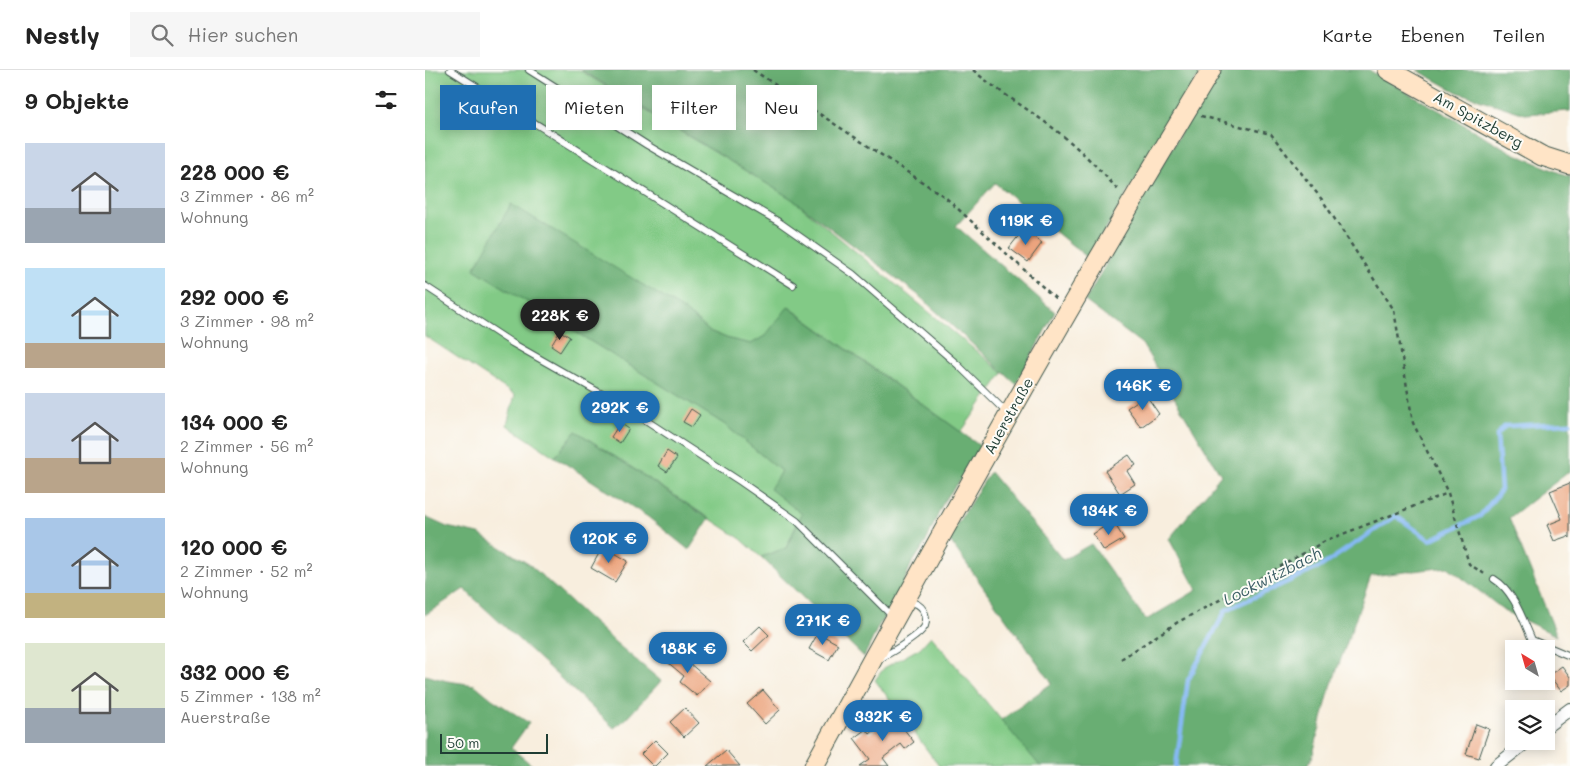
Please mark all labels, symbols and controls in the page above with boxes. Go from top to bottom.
search box [130,12,480,57]
text: Nestly [25,19,100,50]
icon: search [148,21,176,49]
text: Hier suchen [188,22,298,47]
text: Karte [1322,23,1373,47]
text: Ebenen [1401,23,1465,47]
text: Teilen [1493,23,1545,47]
chip: Kaufen [440,85,536,130]
chip: Mieten [546,85,642,130]
chip: Filter [652,85,736,130]
chip: Neu [746,85,817,130]
icon: filters [372,86,400,114]
street label: Am Spitzberg [1430,86,1527,152]
text: 9 Objekte [25,87,129,114]
text: 228 000 € [180,158,289,185]
icon: home [65,163,125,223]
text: 3 Zimmer · 86 m² [180,185,314,206]
pin: 119K € [985,204,1067,246]
text: Wohnung [180,206,248,227]
text: 119K € [999,209,1053,230]
text: 292 000 € [180,283,289,310]
icon: home [65,288,125,348]
pin: 228K € [519,298,601,341]
text: 228K € [531,304,589,325]
text: 3 Zimmer · 98 m² [180,310,314,331]
text: Wohnung [180,331,248,352]
pin: 146K € [1102,368,1184,411]
street label: Auerstraße [979,374,1037,458]
text: 146K € [1115,374,1171,395]
pin: 292K € [579,390,661,433]
text: 292K € [592,396,648,417]
text: 134 000 € [180,408,288,435]
icon: home [65,413,125,473]
text: 2 Zimmer · 56 m² [180,435,313,456]
text: Wohnung [180,456,248,477]
pin: 134K € [1068,494,1150,536]
text: 134K € [1081,499,1137,520]
pin: 120K € [568,522,650,564]
text: 120K € [581,527,637,548]
text: 120 000 € [180,533,287,560]
icon: home [65,538,125,598]
water label: Lockwitzbach [1219,542,1325,609]
text: 2 Zimmer · 52 m² [180,560,313,581]
text: Wohnung [180,581,248,602]
pin: 271K € [782,604,864,646]
text: 271K € [796,609,850,630]
pin: 188K € [647,632,729,674]
text: 188K € [660,637,716,658]
north arrow [1505,640,1555,690]
map controls [1505,640,1555,750]
text: 332 000 € [180,658,290,685]
icon: home [65,663,125,723]
text: 5 Zimmer · 138 m² [180,685,321,706]
pin: 332K € [842,700,924,742]
button: layers [1505,700,1555,750]
text: 332K € [854,705,912,726]
text: Auerstraße [180,706,271,727]
scale bar [440,731,547,754]
text: 50 m [447,733,479,752]

